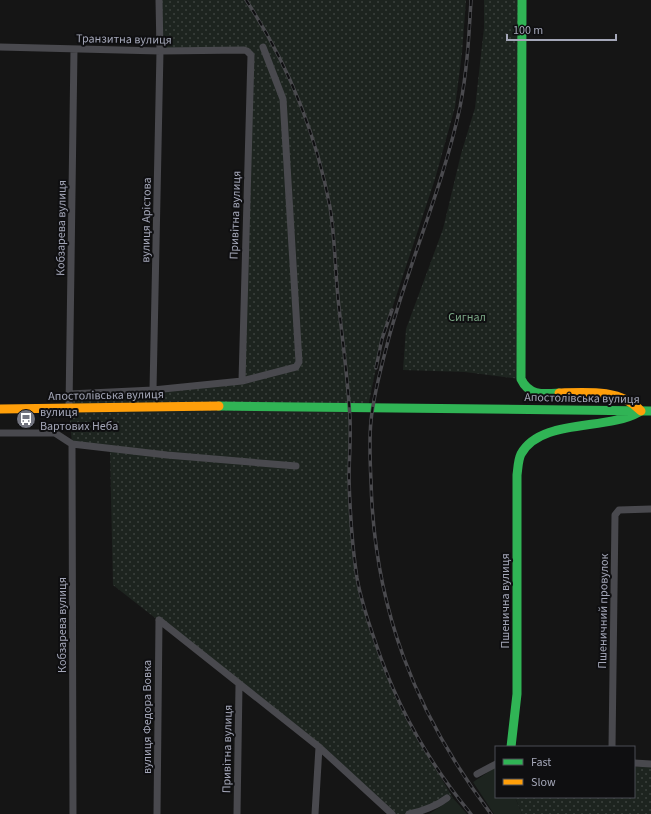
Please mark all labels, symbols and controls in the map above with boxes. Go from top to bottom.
scale bar [507,16,616,42]
text: 100 m [513,22,543,39]
street label: Транзитна вулиця [76,30,172,49]
street label: Привітна вулиця [225,170,246,260]
street label: вулиця Арістова [137,177,156,263]
street label: Кобзарева вулиця [52,180,71,276]
park label: Сигнал [448,309,486,326]
street label: Апостолівська вулиця [48,386,164,405]
street label: Апостолівська вулиця [524,389,640,408]
place label: вулиця Вартових Неба [40,404,118,435]
bus stop icon: вулиця Вартових Неба [15,408,37,430]
street label: Пшенична вулиця [497,553,514,649]
street label: Пшеничний провулок [594,553,613,669]
street label: Кобзарева вулиця [54,577,71,673]
street label: вулиця Федора Вовка [139,660,156,774]
street label: Привітна вулиця [218,705,237,793]
legend [495,746,635,798]
text: Fast [531,754,551,771]
text: Slow [531,774,556,791]

